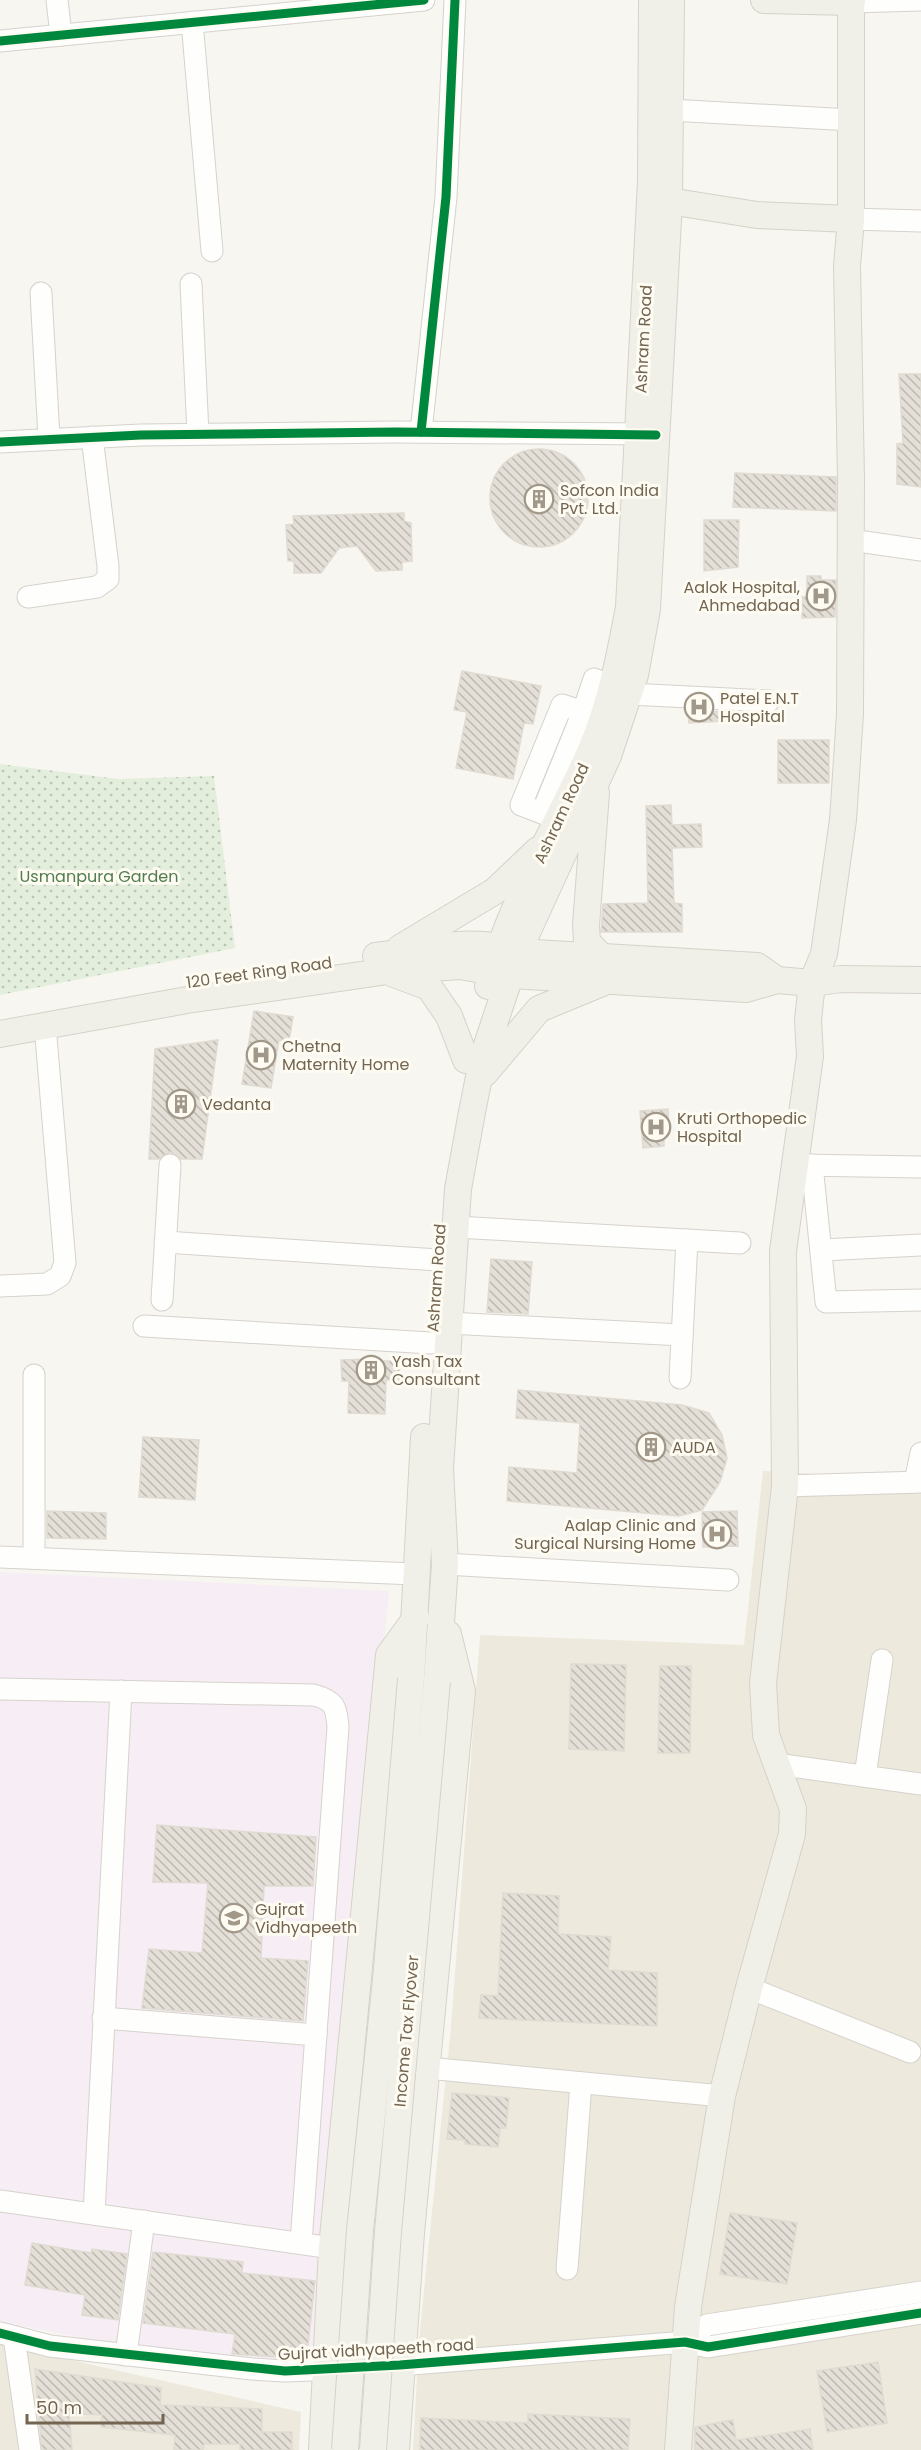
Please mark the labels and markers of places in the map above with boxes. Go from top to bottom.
place label: Sofcon India Pvt. Ltd. [560,479,659,520]
building icon: Sofcon India Pvt. Ltd. [523,483,555,515]
place label: Aalok Hospital, Ahmedabad [684,576,800,617]
hospital icon: Aalok Hospital, Ahmedabad [805,580,837,612]
place label: Patel E.N.T Hospital [720,687,799,728]
hospital icon: Patel E.N.T Hospital [683,691,715,723]
place label: Chetna Maternity Home [282,1035,409,1076]
hospital icon: Chetna Maternity Home [245,1039,277,1071]
building icon: Vedanta [165,1088,197,1120]
place label: Vedanta [202,1093,271,1116]
place label: Kruti Orthopedic Hospital [677,1107,807,1148]
hospital icon: Kruti Orthopedic Hospital [640,1111,672,1143]
place label: Yash Tax Consultant [392,1350,480,1391]
building icon: Yash Tax Consultant [355,1354,387,1386]
building icon: AUDA [635,1431,667,1463]
place label: AUDA [672,1436,716,1459]
place label: Aalap Clinic and Surgical Nursing Home [514,1514,696,1555]
hospital icon: Aalap Clinic and Surgical Nursing Home [701,1518,733,1550]
place label: Gujrat Vidhyapeeth [255,1898,357,1939]
school or university icon: Gujrat Vidhyapeeth [218,1902,250,1934]

